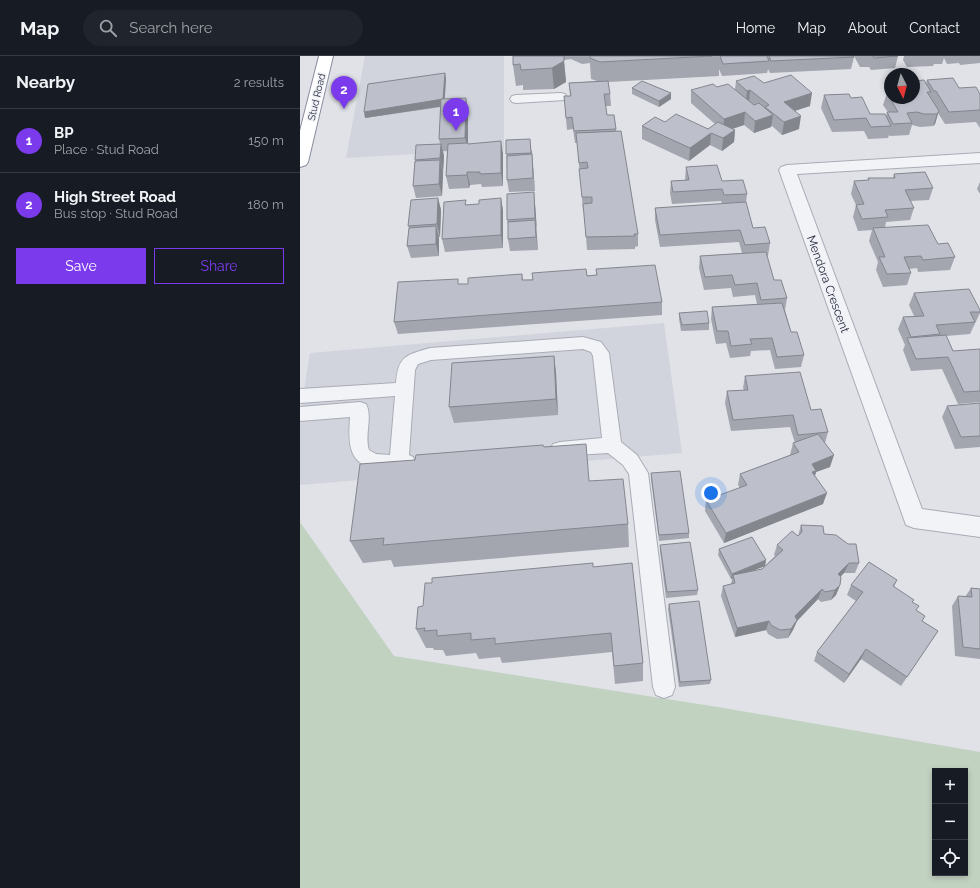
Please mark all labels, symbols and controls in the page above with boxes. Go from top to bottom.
search box [83,10,363,46]
text: Map [20,17,59,39]
icon: search [97,17,119,39]
text: Search here [129,19,213,37]
text: Home [736,20,775,36]
text: Map [797,20,826,36]
text: About [848,20,887,36]
text: Contact [909,20,960,36]
north arrow [884,68,920,104]
text: Nearby [16,72,75,92]
street label: Stud Road [306,72,327,122]
text: 2 results [234,75,284,90]
pin: 2 [331,76,357,109]
pin: 1 [443,98,469,131]
text: BP [54,124,74,142]
text: 1 [26,133,32,148]
text: 150 m [248,133,284,148]
text: Place · Stud Road [54,142,159,157]
text: High Street Road [54,188,176,206]
text: 2 [25,197,33,212]
text: 180 m [248,197,284,212]
text: Bus stop · Stud Road [54,206,178,221]
street label: Mendora Crescent [804,233,852,335]
button: Save [16,248,146,284]
button: Share [154,248,284,284]
your location [701,483,721,503]
map controls [932,768,968,876]
button: + [932,768,968,804]
button: − [932,804,968,840]
button: locate [932,840,968,876]

